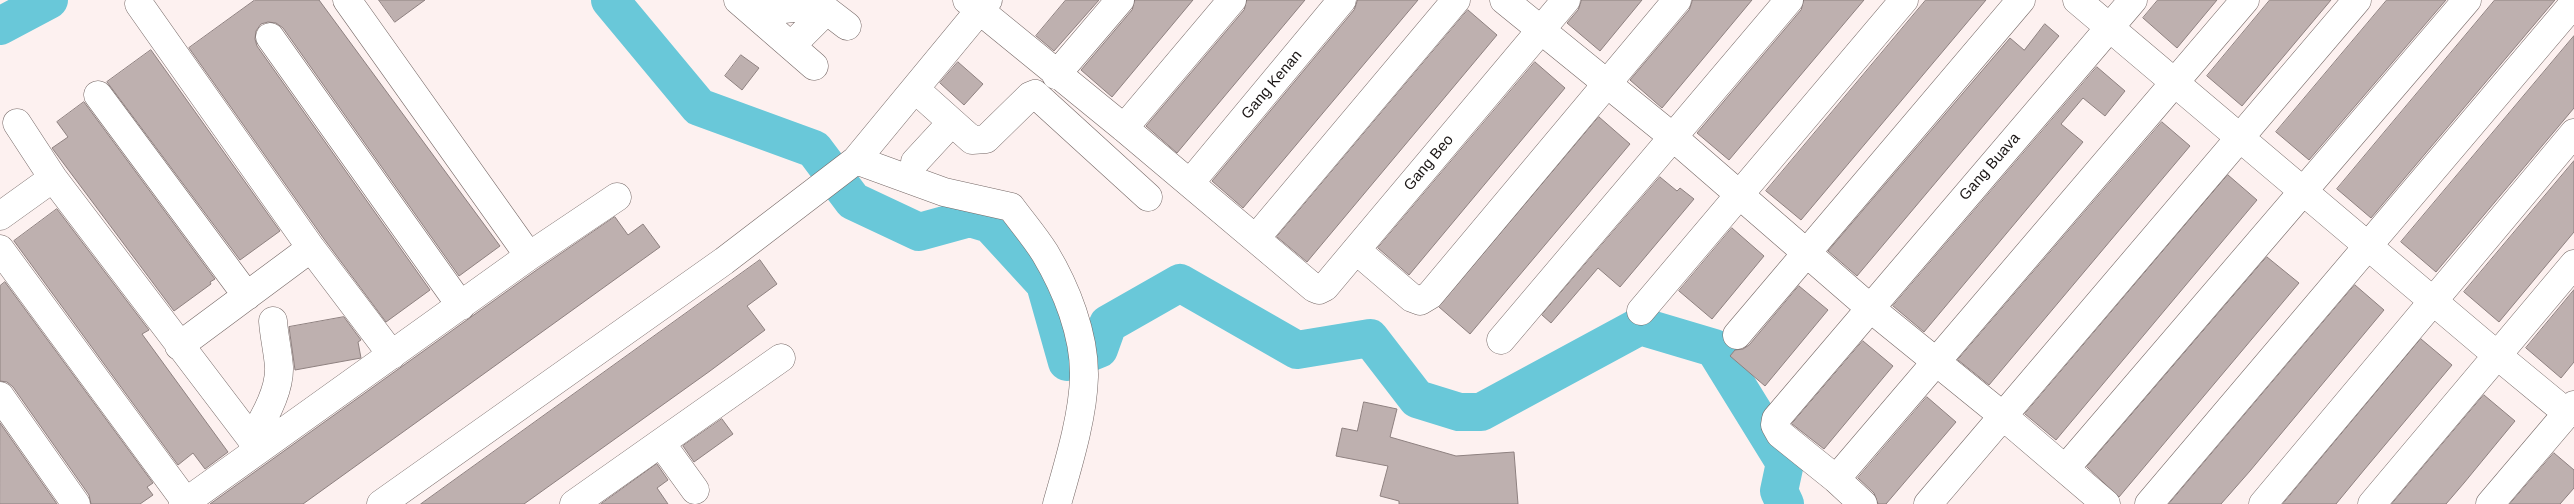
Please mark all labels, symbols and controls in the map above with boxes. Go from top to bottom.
street label: Gang Kenan [1238,47,1306,123]
street label: Gang Buava [1956,130,2024,204]
street label: Gang Beo [1400,131,1458,195]

